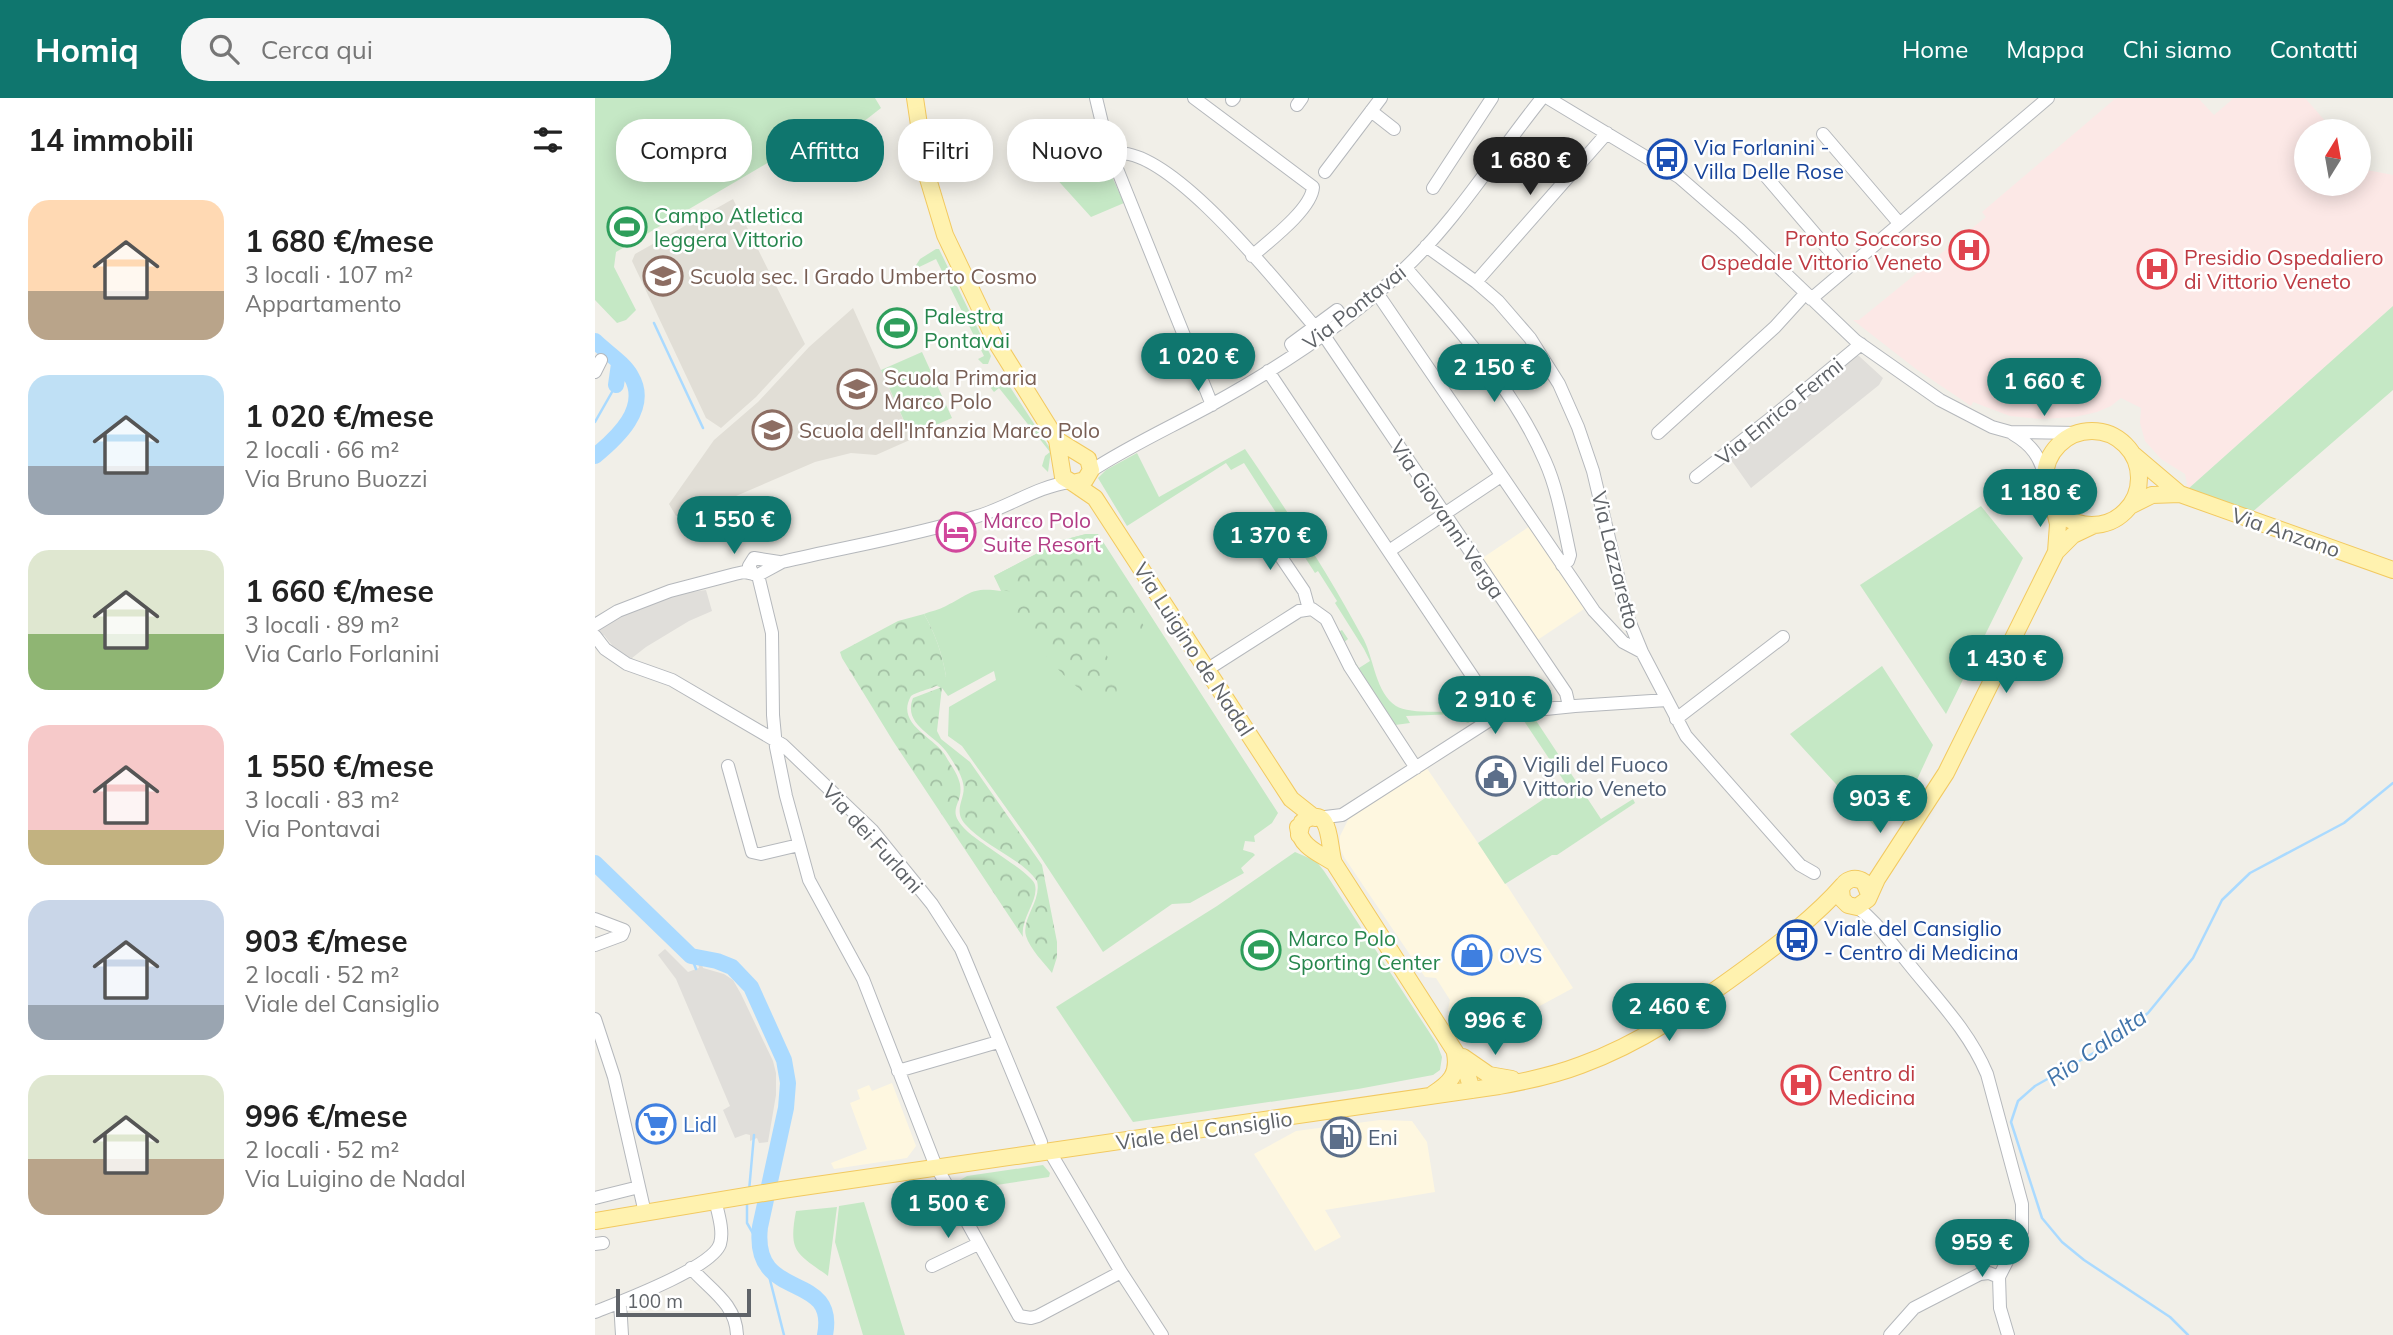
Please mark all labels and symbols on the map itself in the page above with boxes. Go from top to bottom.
north arrow [2294,119,2371,196]
place label: Via Forlanini - Villa Delle Rose [1694,134,1844,184]
pin: 1 680 € [1465,138,1595,197]
bus stop icon: Via Forlanini - Villa Delle Rose [1646,138,1688,180]
place label: Campo Atletica leggera Vittorio [654,202,803,252]
sports icon: Campo Atletica leggera Vittorio [606,206,648,248]
place label: Pronto Soccorso Ospedale Vittorio Veneto [1700,225,1942,275]
hospital icon: Pronto Soccorso Ospedale Vittorio Veneto [1948,229,1990,271]
place label: Presidio Ospedaliero di Vittorio Veneto [2184,244,2384,294]
hospital icon: Presidio Ospedaliero di Vittorio Veneto [2136,248,2178,290]
school or university icon: Scuola sec. I Grado Umberto Cosmo [642,255,684,297]
street label: Via Pontavai [1297,259,1411,355]
place label: Scuola sec. I Grado Umberto Cosmo [690,263,1037,289]
place label: Palestra Pontavai [924,303,1010,353]
sports icon: Palestra Pontavai [876,307,918,349]
pin: 1 020 € [1133,334,1263,393]
pin: 2 150 € [1429,344,1559,404]
street label: Via Enrico Fermi [1710,352,1848,470]
pin: 1 660 € [1979,358,2109,418]
place label: Scuola Primaria Marco Polo [884,364,1037,414]
school or university icon: Scuola Primaria Marco Polo [836,368,878,410]
school or university icon: Scuola dell'Infanzia Marco Polo [751,409,793,451]
place label: Scuola dell'Infanzia Marco Polo [799,417,1100,443]
street label: Via Giovanni Verga [1385,435,1511,603]
pin: 1 180 € [1975,470,2105,529]
street label: Via Lazzaretto [1586,488,1646,632]
pin: 1 550 € [669,496,799,556]
street label: Via Anzano [2228,501,2344,563]
place label: Marco Polo Suite Resort [983,507,1101,557]
hotel icon: Marco Polo Suite Resort [935,511,977,553]
pin: 1 370 € [1205,512,1335,572]
street label: Via Luigino de Nadal [1128,557,1260,741]
pin: 1 430 € [1941,636,2071,695]
pin: 2 910 € [1430,676,1560,736]
place label: Vigili del Fuoco Vittorio Veneto [1523,751,1668,801]
public building icon: Vigili del Fuoco Vittorio Veneto [1475,755,1517,797]
pin: 903 € [1831,776,1929,835]
street label: Via dei Furlani [817,778,929,898]
place label: Viale del Cansiglio - Centro di Medicina [1824,915,2019,965]
bus stop icon: Viale del Cansiglio - Centro di Medicina [1776,919,1818,961]
place label: Marco Polo Sporting Center [1288,925,1441,975]
sports icon: Marco Polo Sporting Center [1240,929,1282,971]
shop icon: OVS [1451,934,1493,976]
place label: OVS [1499,942,1542,968]
pin: 2 460 € [1604,984,1734,1043]
pin: 996 € [1446,998,1544,1057]
water label: Rio Calalta [2040,1002,2152,1092]
place label: Centro di Medicina [1828,1060,1915,1110]
hospital icon: Centro di Medicina [1780,1064,1822,1106]
supermarket icon: Lidl [635,1103,677,1145]
street label: Viale del Cansiglio [1114,1105,1294,1155]
place label: Lidl [683,1111,717,1137]
fuel station icon: Eni [1320,1116,1362,1158]
place label: Eni [1368,1124,1398,1150]
pin: 1 500 € [883,1180,1013,1240]
pin: 959 € [1933,1220,2031,1279]
scale bar [616,1286,751,1318]

